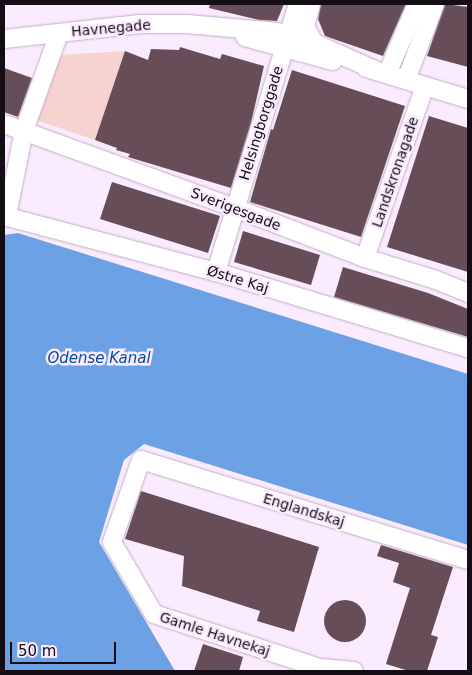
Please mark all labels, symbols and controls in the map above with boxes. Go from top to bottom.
street label: Havnegade [70,16,152,40]
street label: Helsingborggade [236,64,286,182]
street label: Landskronagade [368,114,422,230]
street label: Sverigesgade [189,184,283,234]
street label: Østre Kaj [205,262,271,296]
water label: Odense Kanal [47,350,151,368]
street label: Englandskaj [261,490,347,530]
street label: Gamle Havnekaj [158,608,272,660]
scale bar [12,632,119,664]
text: 50 m [18,642,56,660]

